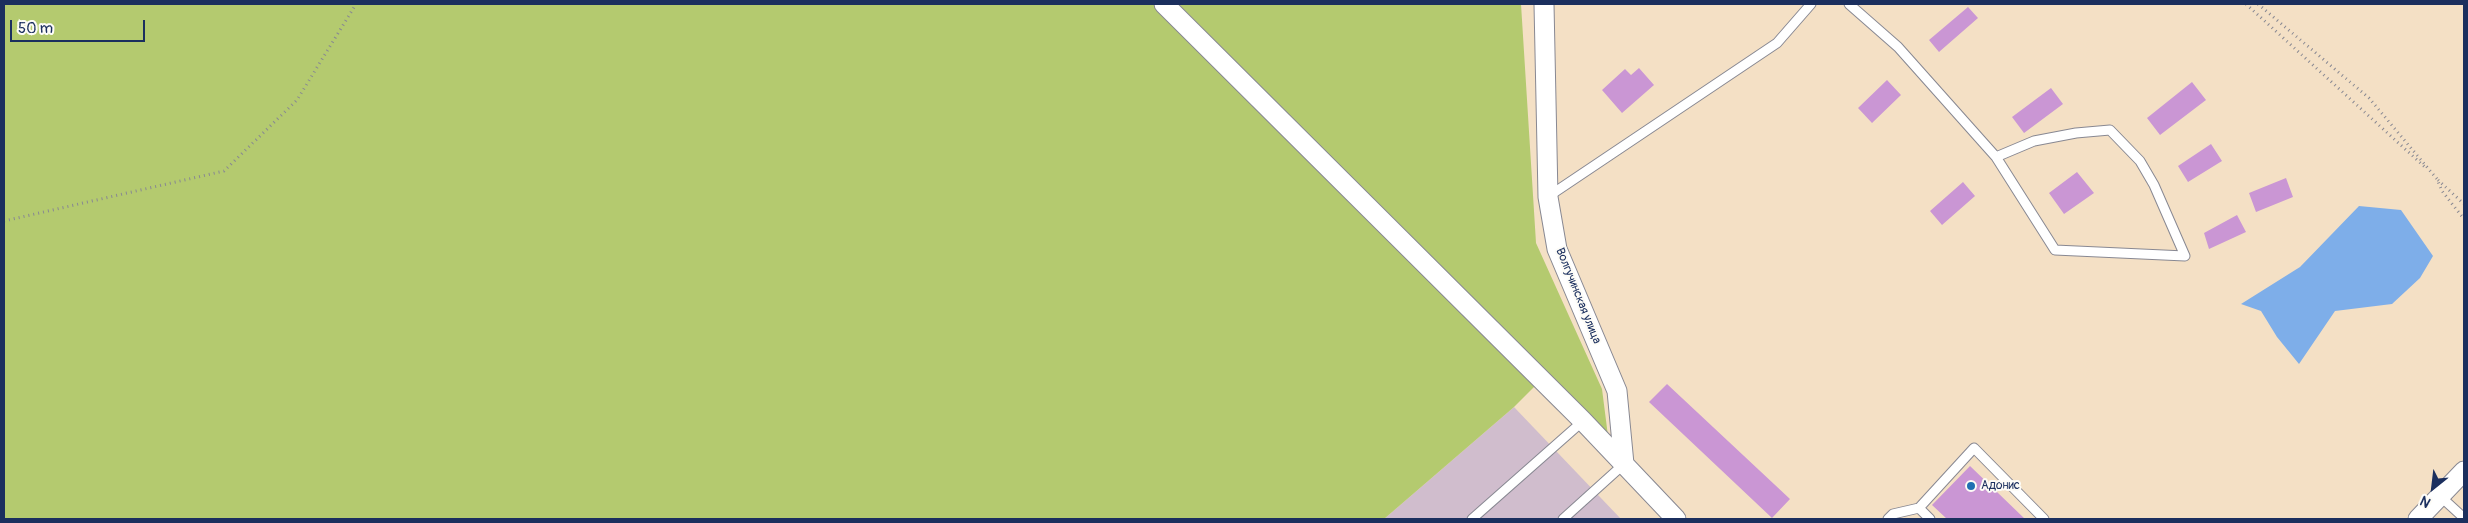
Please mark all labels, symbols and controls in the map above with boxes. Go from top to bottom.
scale bar [12,10,148,42]
text: 50 m [18,19,53,38]
street label: Волгучинская улица [1552,246,1604,346]
north arrow [2408,463,2458,513]
place label: Адонис [1981,479,2020,493]
marker: Адонис [1965,480,1977,492]
text: N [2417,492,2434,511]

